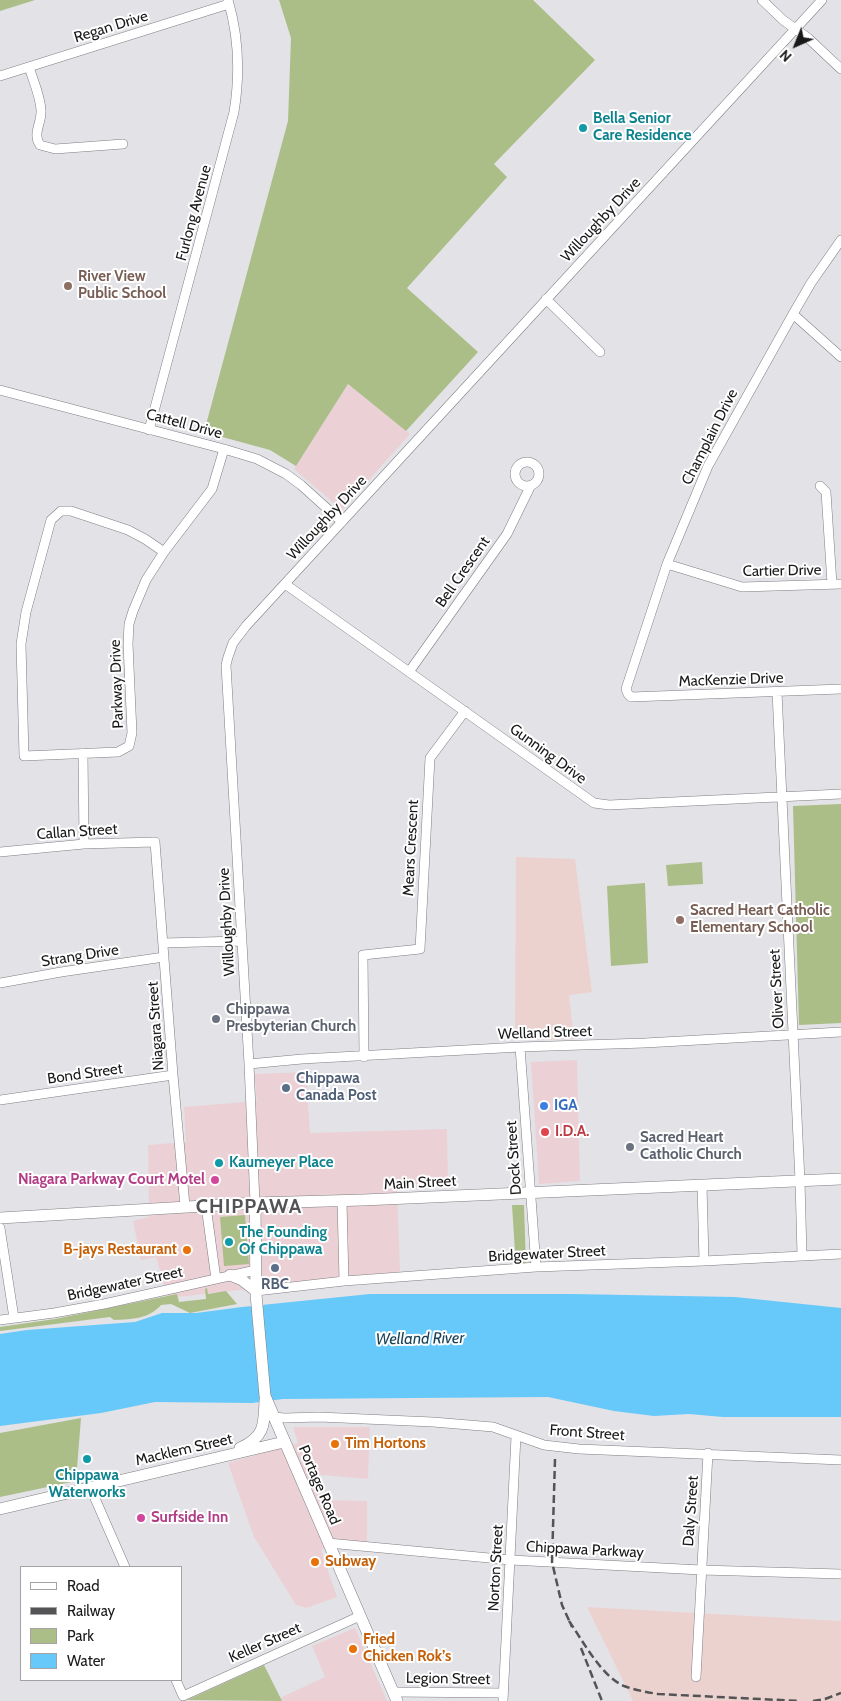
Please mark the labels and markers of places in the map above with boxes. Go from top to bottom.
place label: Bella Senior Care Residence [593,110,691,145]
marker: Bella Senior Care Residence [577,122,589,134]
place label: River View Public School [78,268,166,303]
marker: River View Public School [62,280,74,292]
place label: Sacred Heart Catholic Elementary School [690,902,830,937]
marker: Sacred Heart Catholic Elementary School [674,914,686,926]
place label: Chippawa Presbyterian Church [226,1001,356,1036]
marker: Chippawa Presbyterian Church [210,1013,222,1025]
place label: Chippawa Canada Post [296,1070,377,1105]
marker: Chippawa Canada Post [280,1082,292,1094]
place label: IGA [554,1097,578,1115]
marker: IGA [538,1100,550,1112]
place label: I.D.A. [555,1123,589,1141]
marker: I.D.A. [539,1126,551,1138]
place label: Sacred Heart Catholic Church [640,1129,742,1164]
marker: Sacred Heart Catholic Church [624,1141,636,1153]
place label: Kaumeyer Place [229,1154,333,1172]
marker: Kaumeyer Place [213,1157,225,1169]
place label: Niagara Parkway Court Motel [18,1171,205,1189]
marker: Niagara Parkway Court Motel [209,1174,221,1186]
place label: The Founding Of Chippawa [239,1224,327,1259]
marker: The Founding Of Chippawa [223,1236,235,1248]
place label: B-jays Restaurant [63,1241,177,1259]
marker: B-jays Restaurant [181,1244,193,1256]
marker: RBC [269,1262,281,1274]
place label: RBC [261,1276,289,1294]
place label: Tim Hortons [345,1435,426,1453]
marker: Tim Hortons [329,1438,341,1450]
marker: Chippawa Waterworks [81,1453,93,1465]
place label: Chippawa Waterworks [48,1467,126,1502]
place label: Surfside Inn [151,1509,228,1527]
marker: Surfside Inn [135,1512,147,1524]
place label: Subway [325,1553,376,1571]
marker: Subway [309,1556,321,1568]
place label: Fried Chicken Rok’s [363,1631,451,1666]
marker: Fried Chicken Rok’s [347,1643,359,1655]

